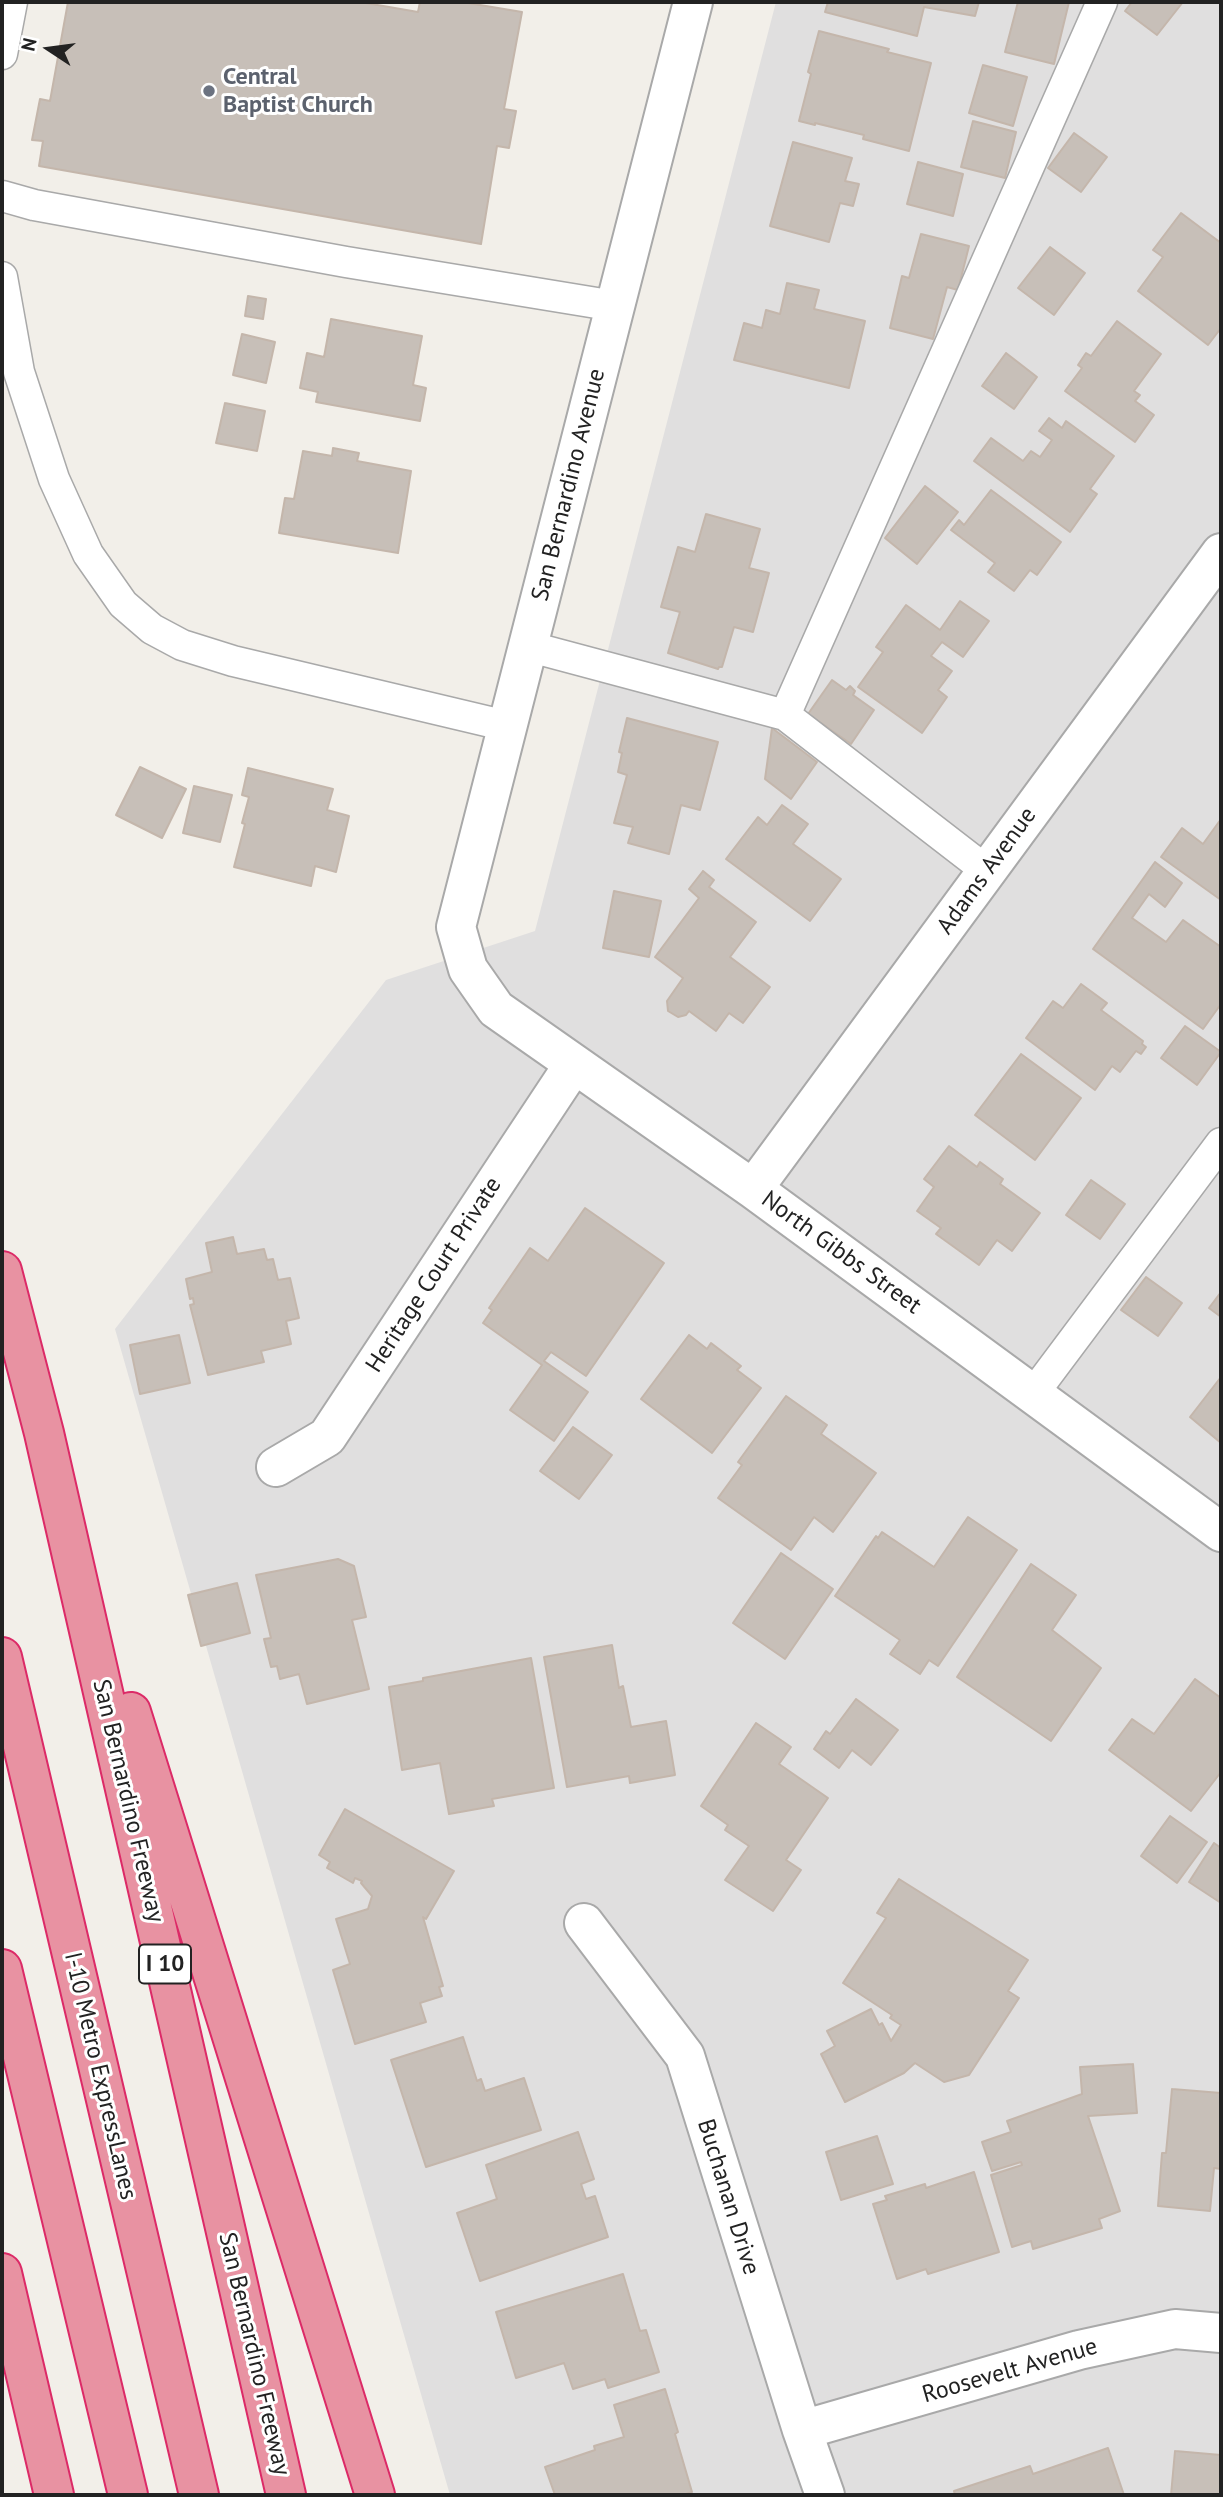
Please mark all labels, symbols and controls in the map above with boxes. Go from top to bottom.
north arrow [14,14,84,84]
text: N [15,36,42,53]
place label: Central Baptist Church [223,63,373,119]
marker: Central Baptist Church [201,83,217,99]
street label: San Bernardino Avenue [526,366,612,604]
street label: Adams Avenue [931,802,1043,940]
street label: Heritage Court Private [360,1172,508,1378]
street label: North Gibbs Street [756,1185,926,1321]
street label: San Bernardino Freeway [86,1677,170,1925]
road number: I 10 [139,1944,191,1983]
street label: I-10 Metro ExpressLanes [58,1950,142,2202]
street label: Buchanan Drive [691,2116,765,2278]
street label: San Bernardino Freeway [212,2230,296,2478]
street label: Roosevelt Avenue [919,2332,1101,2410]

